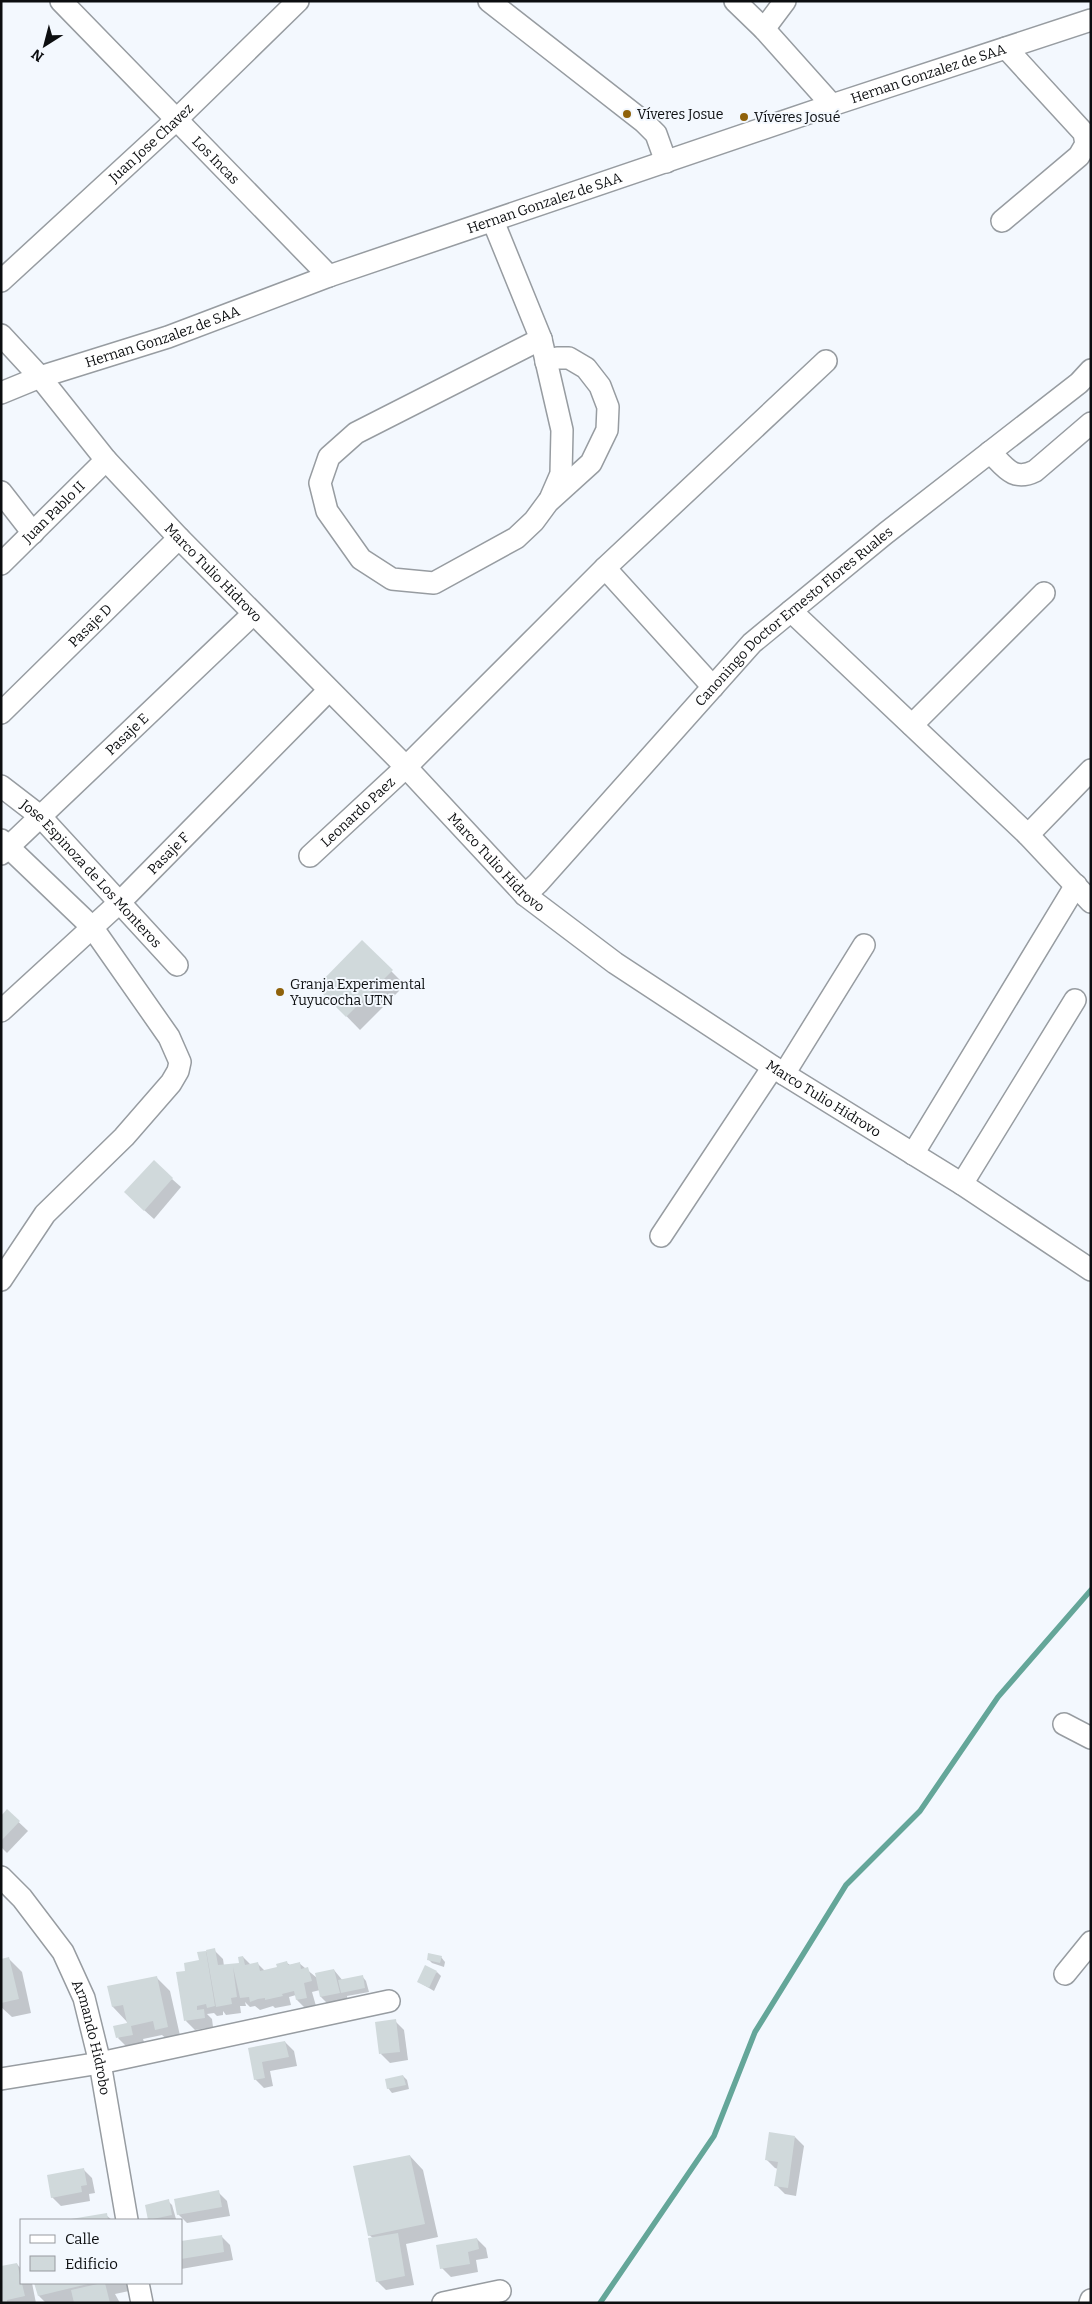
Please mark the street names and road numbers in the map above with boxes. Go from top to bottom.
street label: Hernan Gonzalez de SAA [849,40,1008,107]
street label: Juan Jose Chavez [105,100,197,187]
street label: Los Incas [188,133,243,188]
street label: Hernan Gonzalez de SAA [465,169,624,237]
street label: Hernan Gonzalez de SAA [83,303,242,371]
street label: Juan Pablo II [18,478,89,548]
street label: Marco Tulio Hidrovo [161,520,265,626]
street label: Canoningo Doctor Ernesto Flores Ruales [692,523,896,710]
street label: Pasaje D [65,601,116,651]
street label: Pasaje E [102,710,152,759]
street label: Leonardo Paez [317,773,399,851]
street label: Jose Espinoza de Los Monteros [16,796,165,951]
street label: Marco Tulio Hidrovo [444,809,548,916]
street label: Pasaje F [144,829,193,878]
street label: Marco Tulio Hidrovo [763,1057,884,1141]
street label: Armando Hidrobo [68,1977,113,2096]

